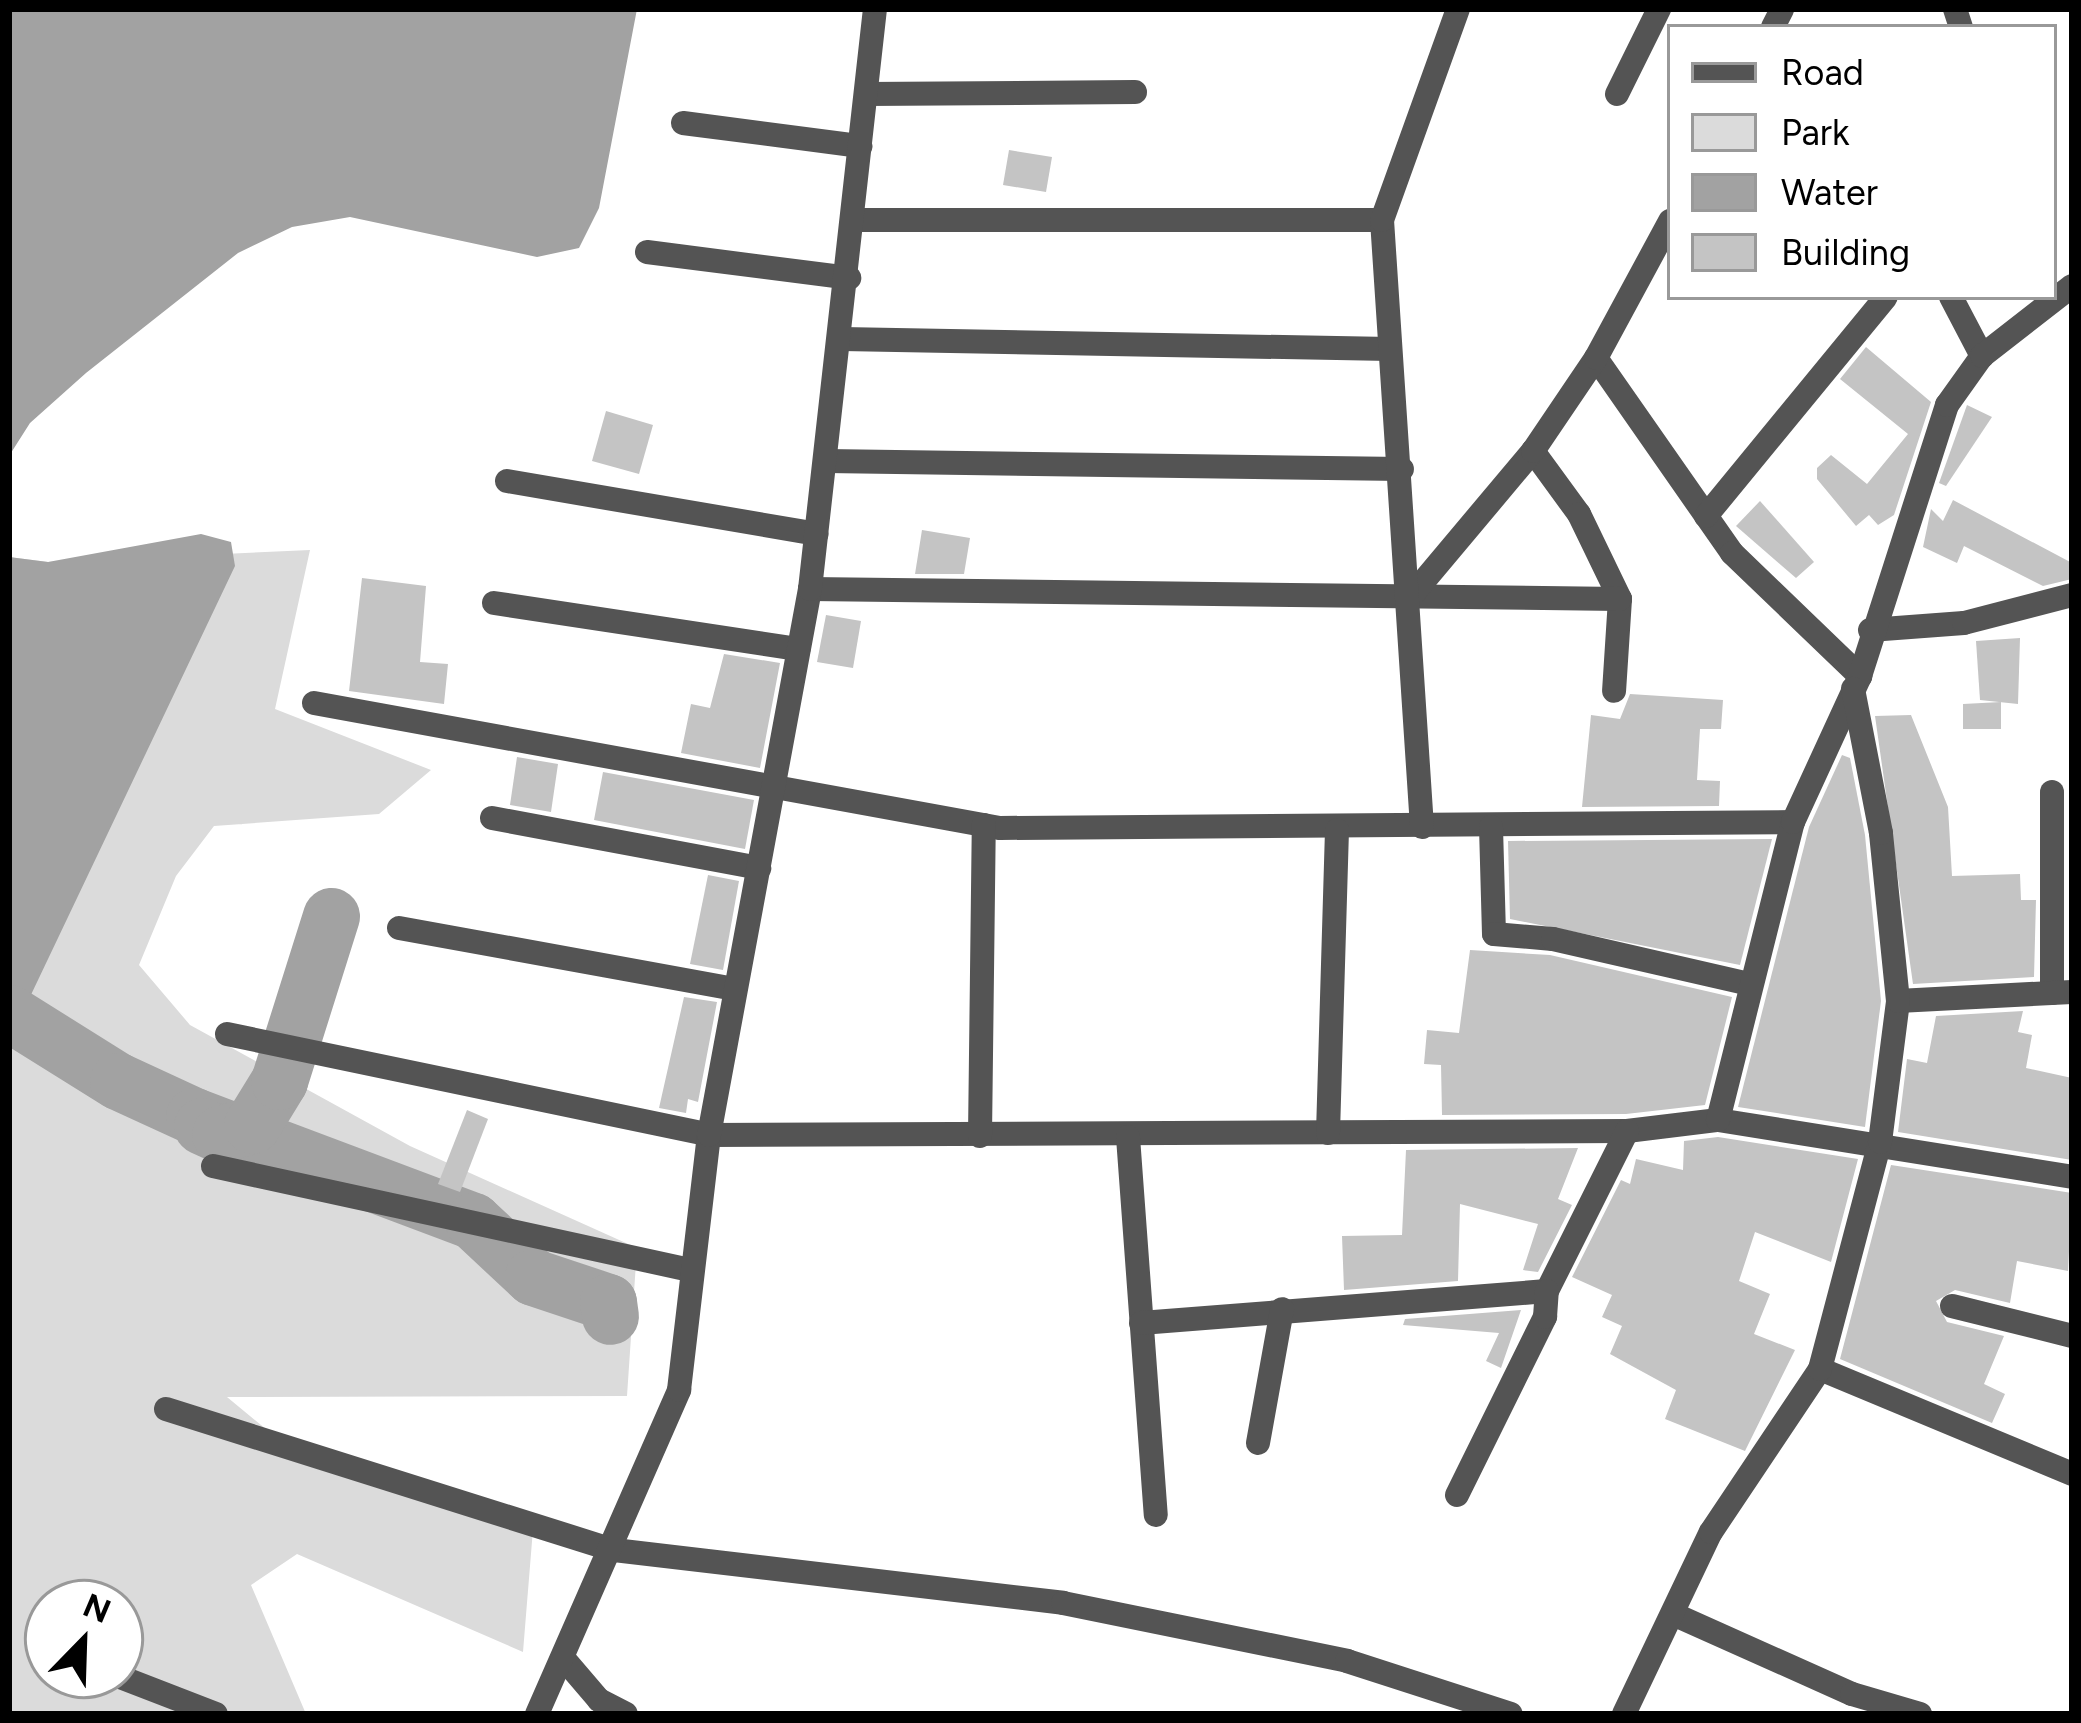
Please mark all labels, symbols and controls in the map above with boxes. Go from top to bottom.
legend [1667,24,2057,300]
text: Road [1781,51,1864,94]
text: Park [1781,111,1849,154]
text: Water [1781,171,1878,214]
text: Building [1781,231,1910,274]
north arrow [24,1579,144,1699]
text: N [78,1585,116,1631]

